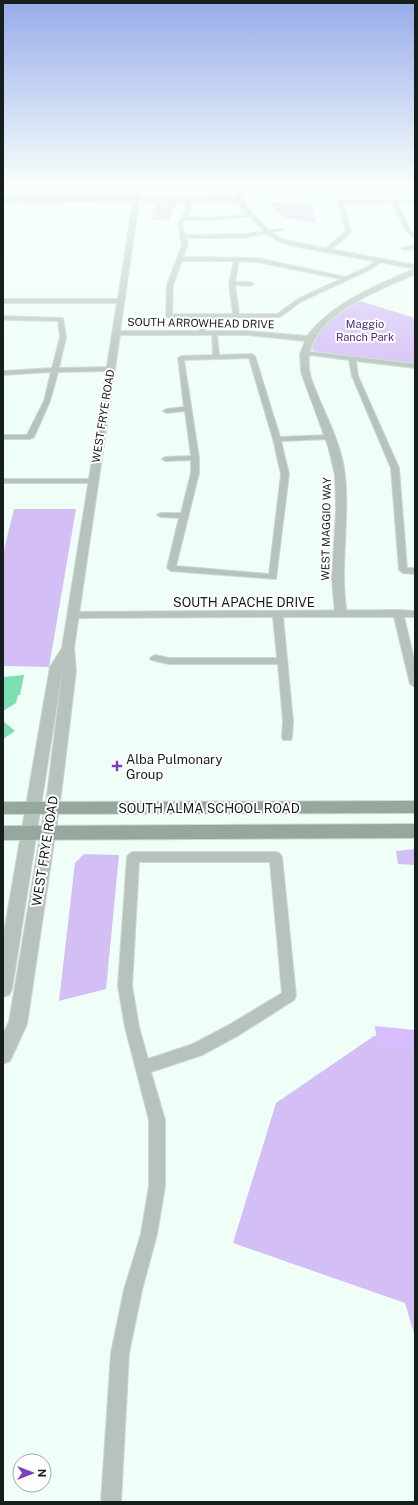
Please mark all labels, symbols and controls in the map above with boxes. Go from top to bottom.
street label: SOUTH ARROWHEAD DRIVE [127,316,275,330]
park label: Maggio Ranch Park [336,318,394,343]
street label: WEST FRYE ROAD [90,368,116,463]
street label: WEST MAGGIO WAY [319,477,333,581]
street label: SOUTH APACHE DRIVE [173,595,315,610]
place label: Alba Pulmonary Group [126,752,222,782]
marker: Alba Pulmonary Group [111,760,123,772]
street label: WEST FRYE ROAD [29,795,61,907]
street label: SOUTH ALMA SCHOOL ROAD [118,801,300,816]
north arrow [12,1453,52,1493]
text: N [36,1469,48,1477]

